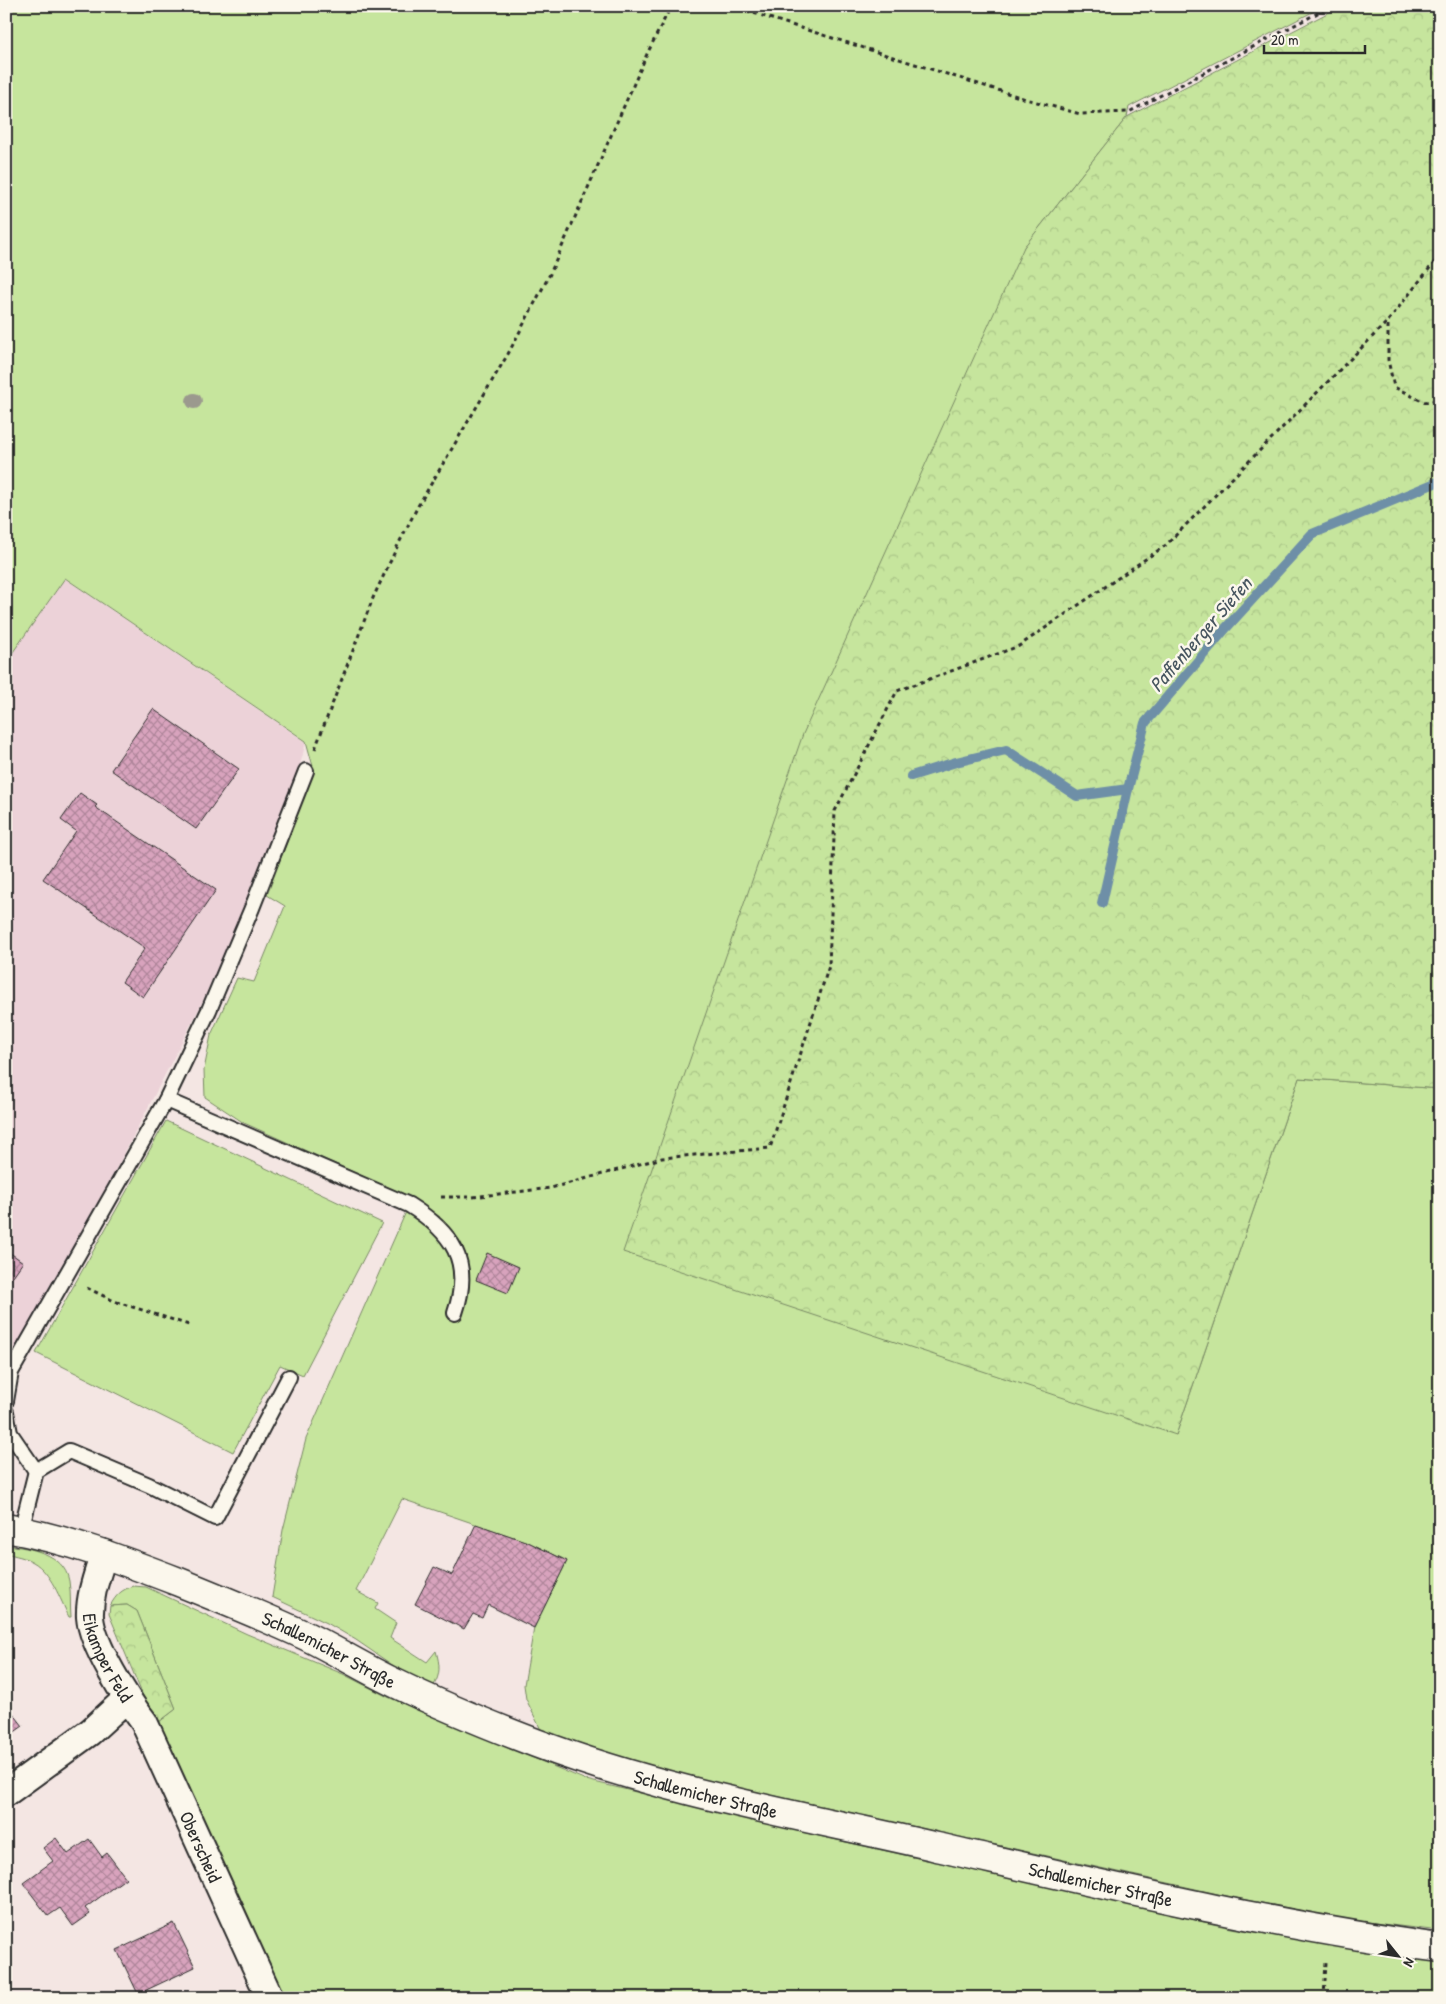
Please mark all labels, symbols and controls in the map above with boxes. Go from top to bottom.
scale bar [1264,22,1365,54]
text: 20 m [1271,29,1298,50]
water label: Paffenberger Siefen [1143,569,1259,698]
street label: Schallemicher Straße [258,1605,400,1695]
street label: Eikamper Feld [77,1612,140,1707]
street label: Schallemicher Straße [631,1763,780,1824]
street label: Oberscheid [173,1807,229,1887]
street label: Schallemicher Straße [1026,1855,1176,1913]
north arrow [1374,1932,1424,1982]
text: N [1399,1955,1420,1971]

